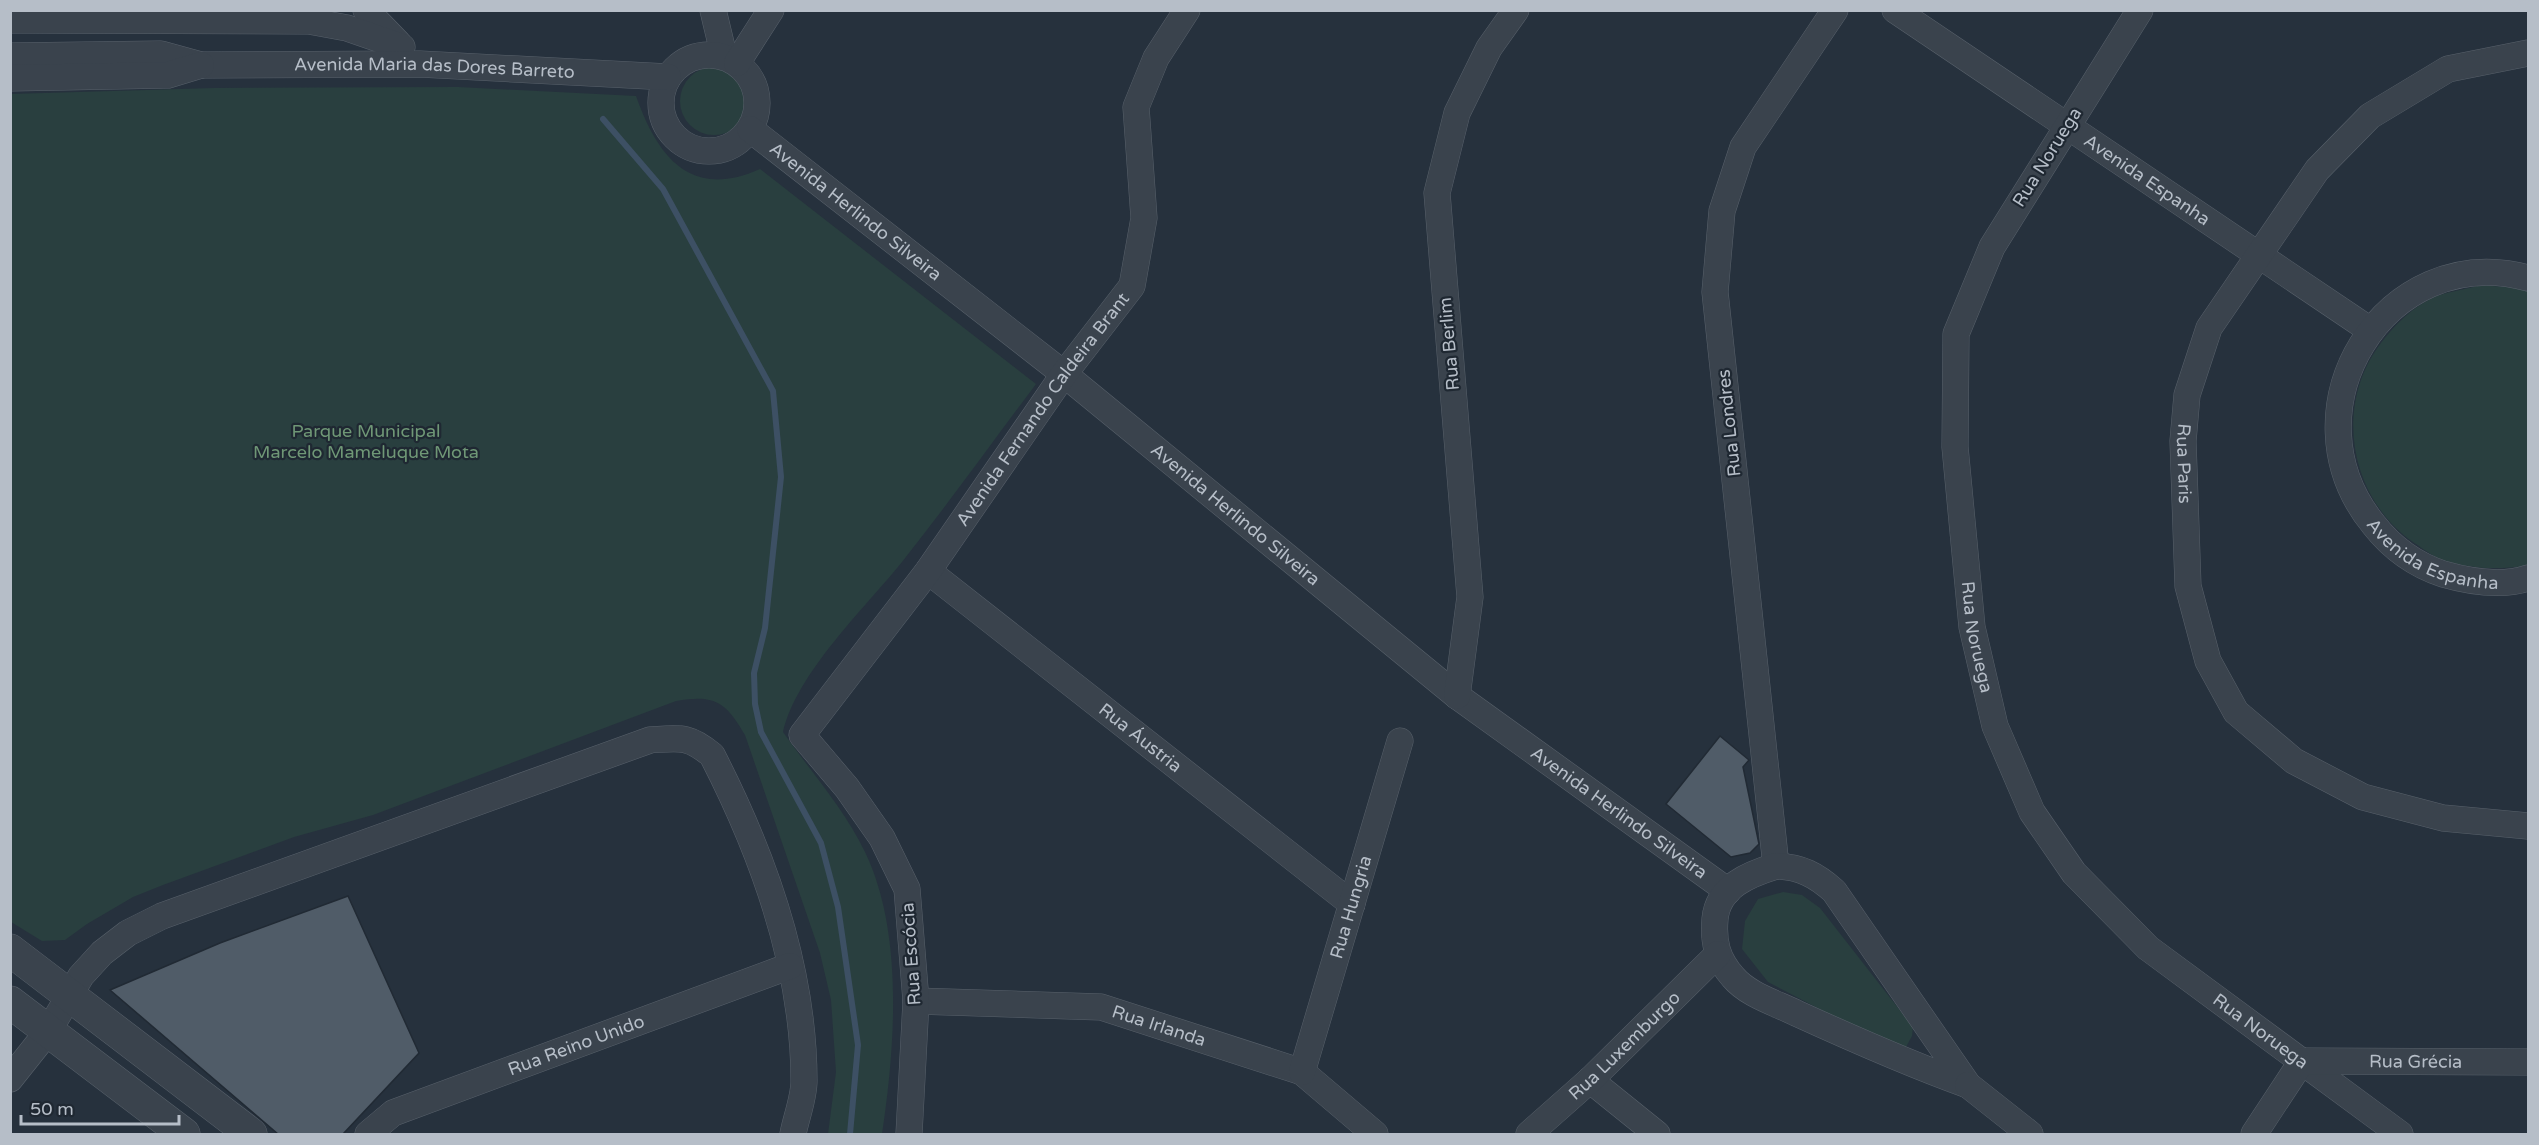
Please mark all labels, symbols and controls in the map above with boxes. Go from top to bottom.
street label: Avenida Maria das Dores Barreto [294,53,575,83]
street label: Rua Noruega [2008,103,2086,211]
street label: Avenida Espanha [2080,129,2214,230]
street label: Avenida Herlindo Silveira [765,137,946,285]
street label: Avenida Fernando Caldeira Brant [951,288,1134,530]
street label: Rua Berlim [1434,296,1464,392]
street label: Rua Londres [1712,368,1746,478]
park label: Parque Municipal Marcelo Mameluque Mota [253,420,479,463]
street label: Rua Paris [2172,423,2196,504]
street label: Avenida Herlindo Silveira [1146,439,1325,590]
street label: Avenida Espanha [2362,514,2499,594]
street label: Rua Noruega [1957,580,1998,695]
street label: Rua Áustria [1094,698,1186,777]
street label: Avenida Herlindo Silveira [1526,742,1712,884]
street label: Rua Hungria [1325,853,1377,961]
street label: Rua Escócia [896,902,926,1006]
street label: Rua Luxemburgo [1564,986,1685,1105]
street label: Rua Noruega [2208,989,2313,1074]
street label: Rua Irlanda [1109,1000,1209,1051]
street label: Rua Reino Unido [505,1010,647,1080]
street label: Rua Grécia [2369,1050,2462,1073]
scale bar [21,1088,178,1126]
text: 50 m [30,1098,74,1120]

